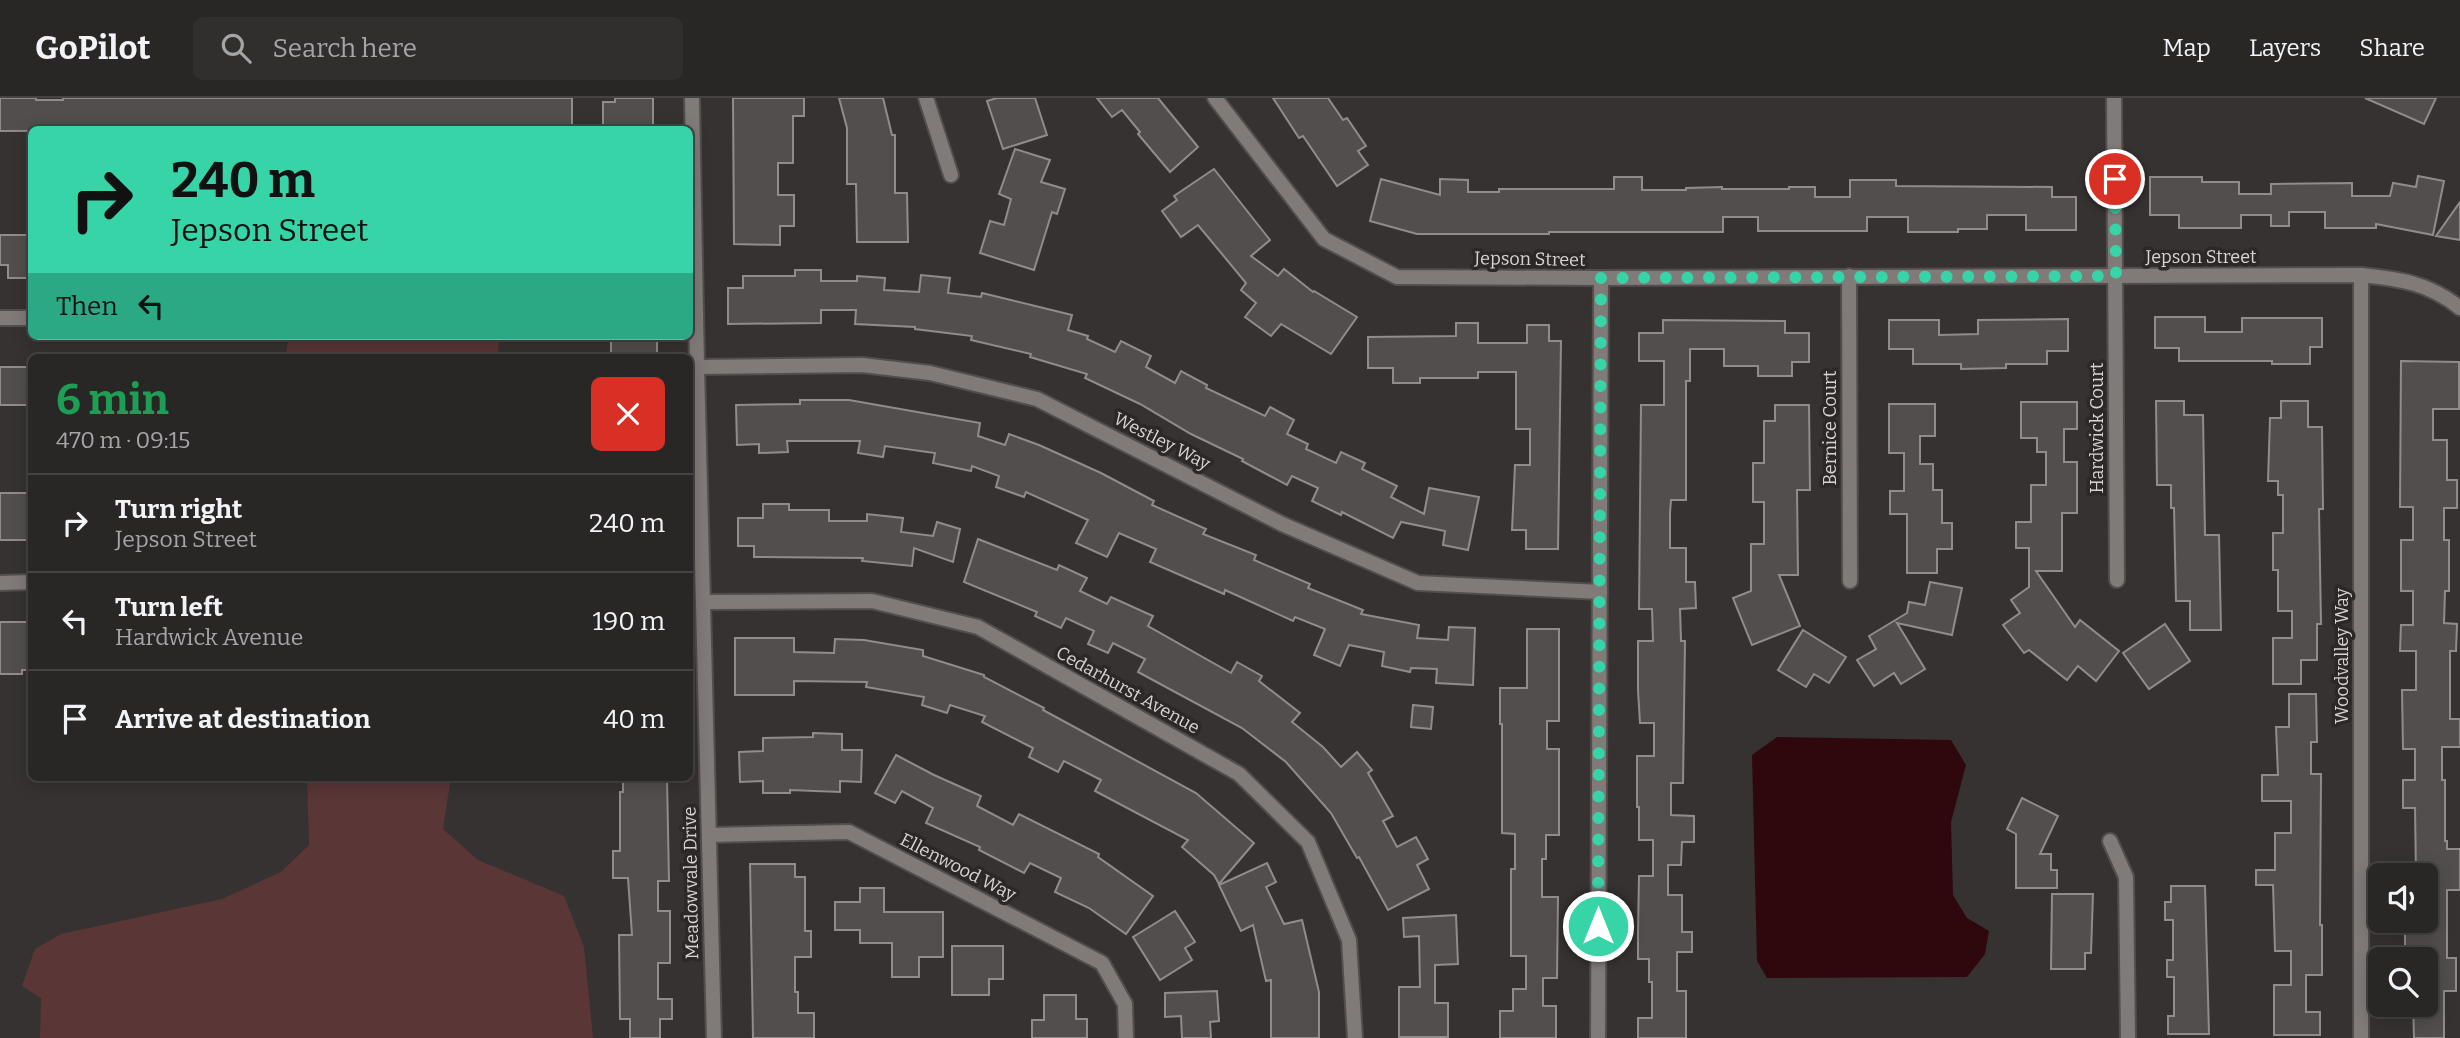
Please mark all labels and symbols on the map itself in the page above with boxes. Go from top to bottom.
pin [2085,149,2145,209]
street label: Jepson Street [2144,246,2257,268]
street label: Jepson Street [1473,247,1586,271]
street label: Hardwick Court [2086,362,2108,494]
street label: Bernice Court [1819,370,1841,486]
street label: Westley Way [1110,407,1214,475]
street label: Woodvalley Way [2331,588,2353,724]
street label: Cedarhurst Avenue [1052,641,1204,739]
street label: Meadowvale Drive [679,806,703,960]
street label: Ellenwood Way [896,828,1020,906]
position arrow [1561,889,1635,963]

